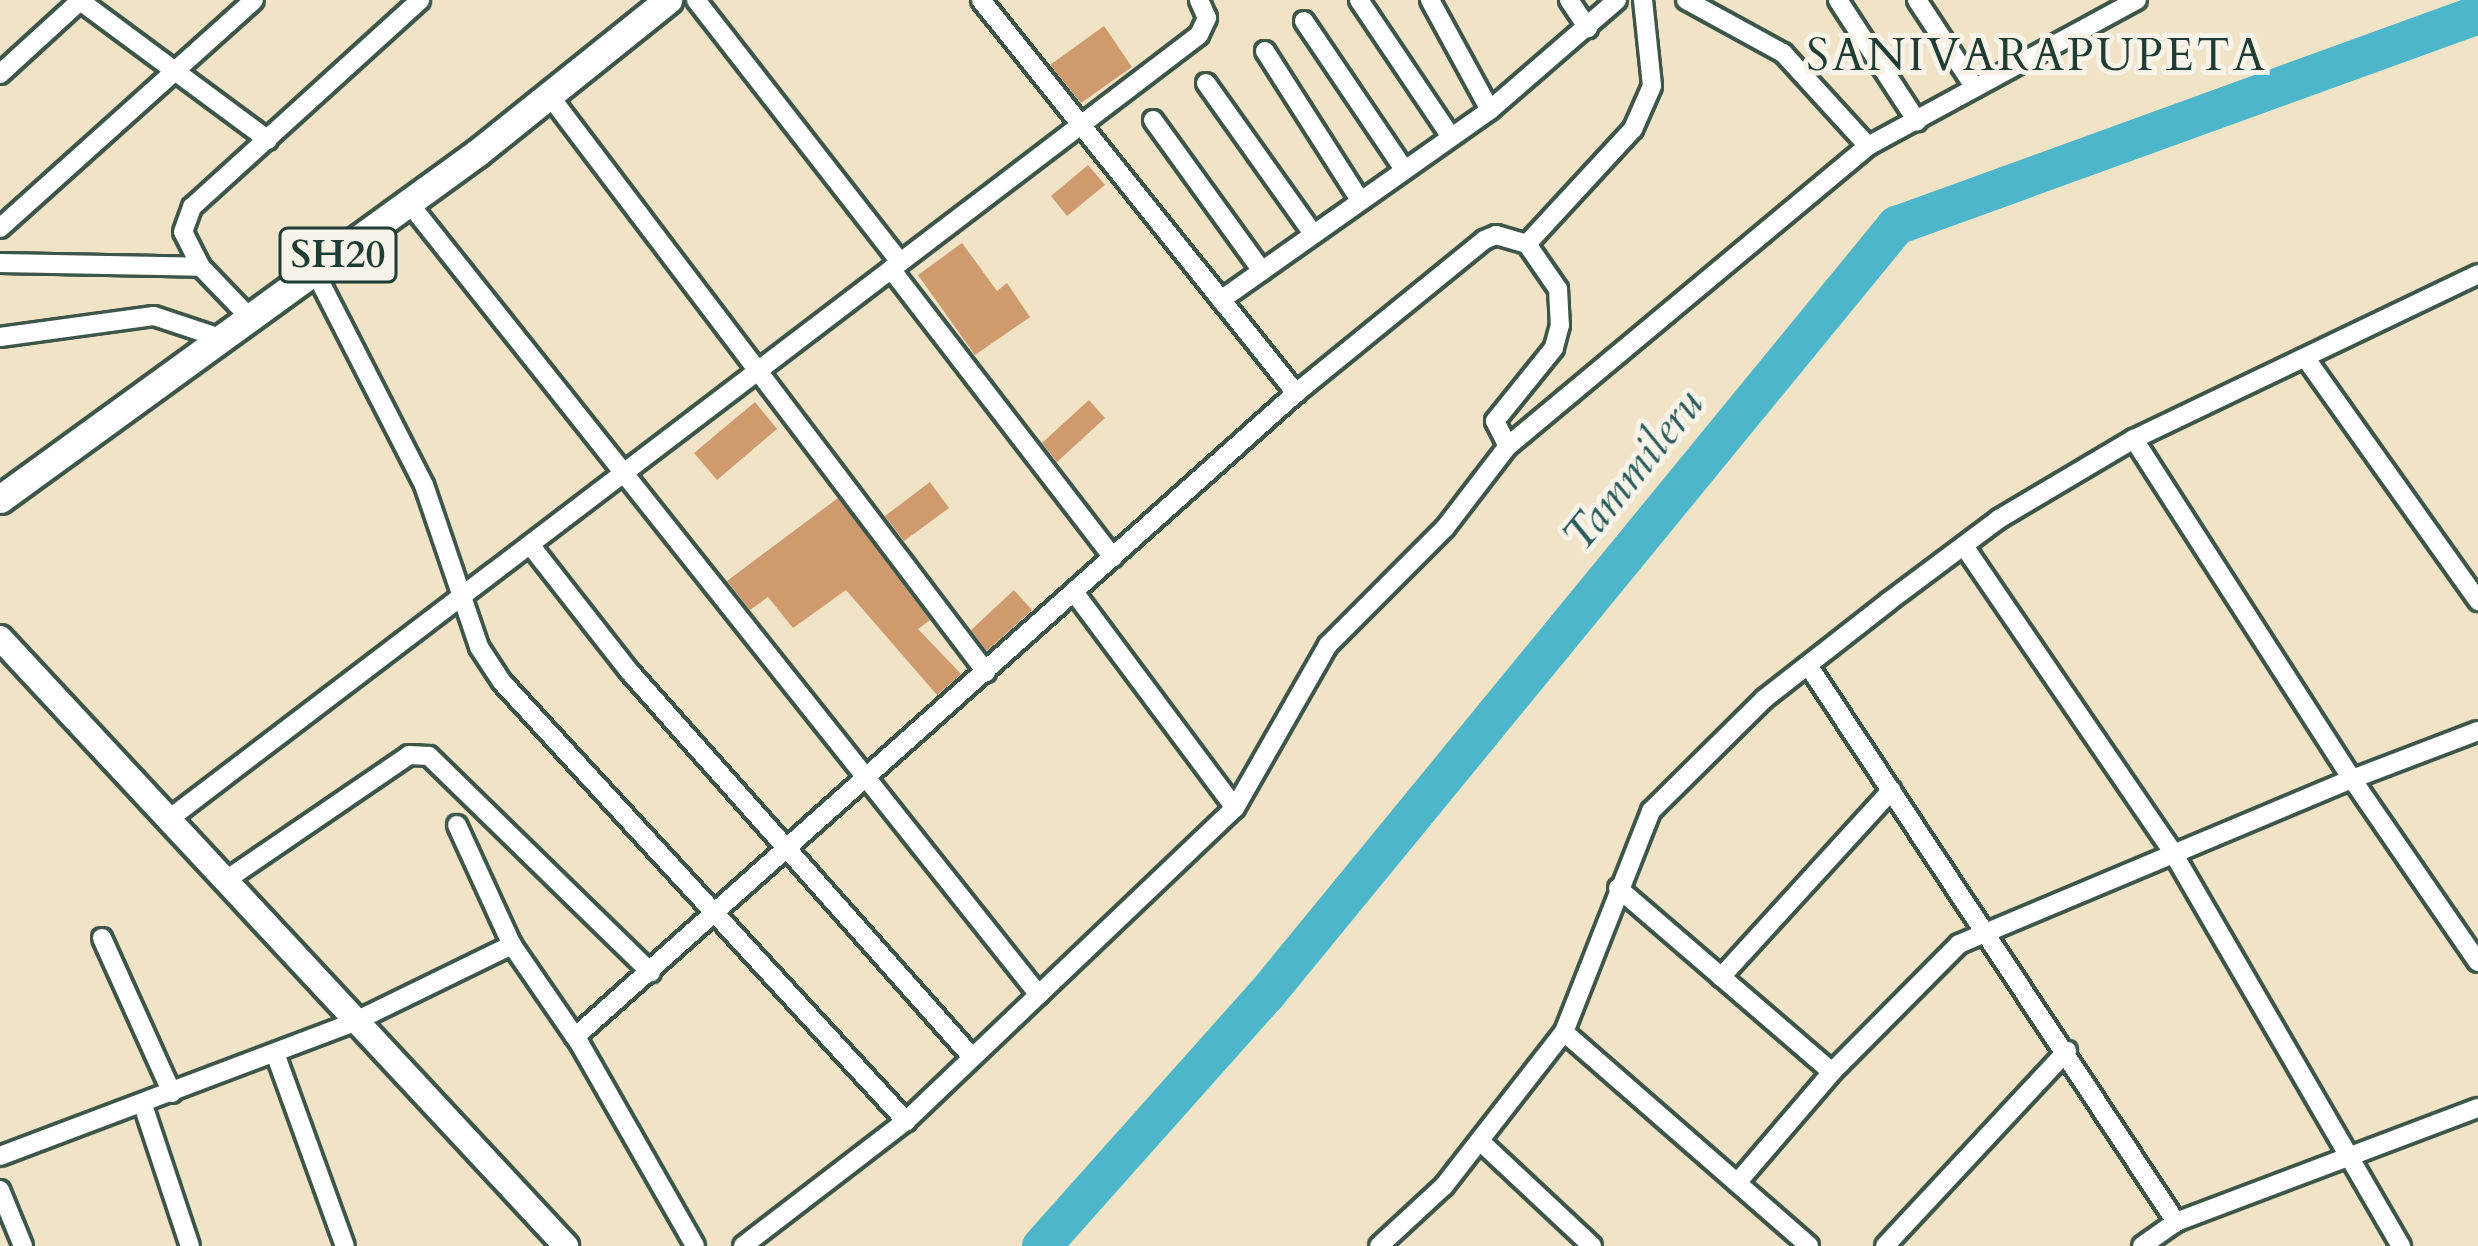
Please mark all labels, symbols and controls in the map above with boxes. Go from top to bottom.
district label: SANIVARAPUPETA [1806,29,2268,83]
road number: SH20 [278,222,398,288]
water label: Tammileru [1551,378,1715,562]

